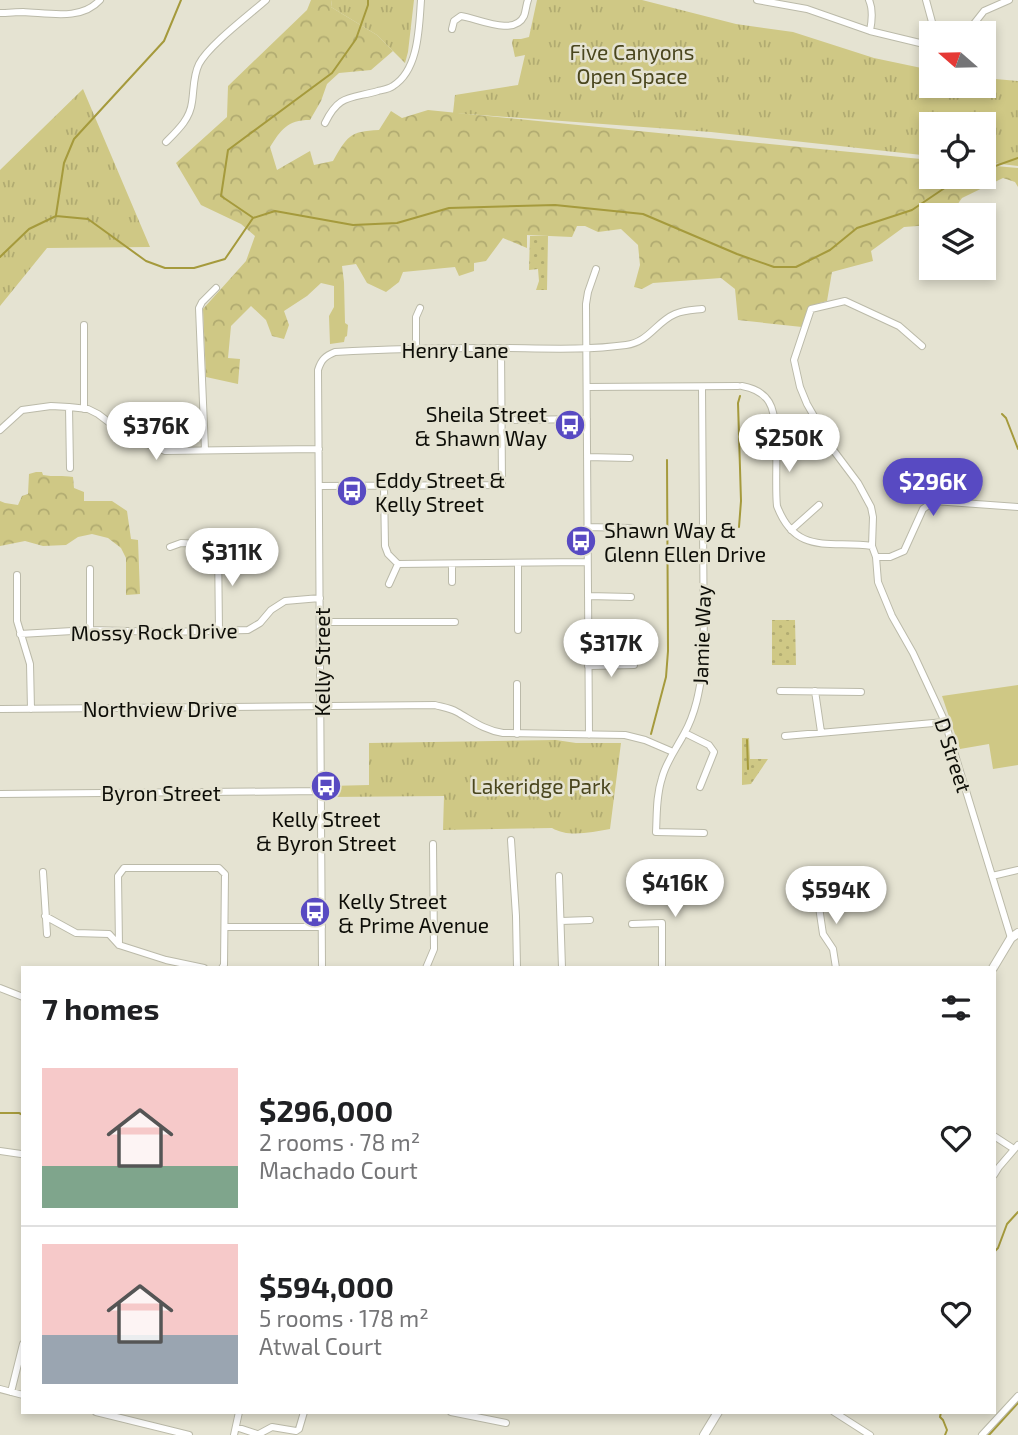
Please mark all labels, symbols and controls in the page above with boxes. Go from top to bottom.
north arrow [919,21,996,98]
map controls [919,21,996,280]
park label: Five Canyons Open Space [570,39,694,88]
button: locate [919,112,996,189]
button: layers [919,203,996,280]
street label: Henry Lane [401,337,509,362]
place label: Sheila Street & Shawn Way [414,401,547,450]
pin: $376K [107,402,205,462]
bus stop icon: Sheila Street & Shawn Way [553,408,587,442]
text: $376K [123,411,189,439]
pin: $250K [740,414,838,474]
text: $250K [755,423,823,451]
pin: $296K [884,458,982,518]
place label: Eddy Street & Kelly Street [375,467,505,516]
text: $296K [899,467,967,495]
bus stop icon: Eddy Street & Kelly Street [335,474,369,508]
place label: Shawn Way & Glenn Ellen Drive [604,517,766,566]
bus stop icon: Shawn Way & Glenn Ellen Drive [564,524,598,558]
pin: $311K [183,528,281,588]
text: $311K [202,537,262,565]
street label: Jamie Way [687,584,715,686]
street label: Kelly Street [309,607,334,717]
street label: Mossy Rock Drive [70,617,238,645]
pin: $317K [562,620,660,679]
text: $317K [579,628,643,656]
street label: Northview Drive [83,696,237,721]
street label: D Street [930,715,978,795]
bus stop icon: Kelly Street & Byron Street [309,769,343,803]
park label: Lakeridge Park [471,773,611,798]
street label: Byron Street [101,780,221,805]
place label: Kelly Street & Byron Street [256,806,396,855]
pin: $416K [626,860,724,919]
pin: $594K [787,866,885,926]
text: $416K [642,868,708,896]
text: $594K [802,875,870,903]
place label: Kelly Street & Prime Avenue [338,888,489,937]
bus stop icon: Kelly Street & Prime Avenue [298,895,332,929]
icon: filters [937,989,975,1027]
text: 7 homes [42,990,159,1026]
text: $296,000 [259,1092,393,1128]
icon: home [98,1096,182,1180]
icon: heart [937,1119,975,1157]
text: 2 rooms · 78 m² [259,1128,420,1156]
text: Machado Court [259,1156,418,1184]
text: $594,000 [259,1268,394,1304]
icon: home [98,1272,182,1356]
icon: heart [937,1295,975,1333]
text: 5 rooms · 178 m² [259,1304,429,1332]
text: Atwal Court [259,1332,382,1360]

